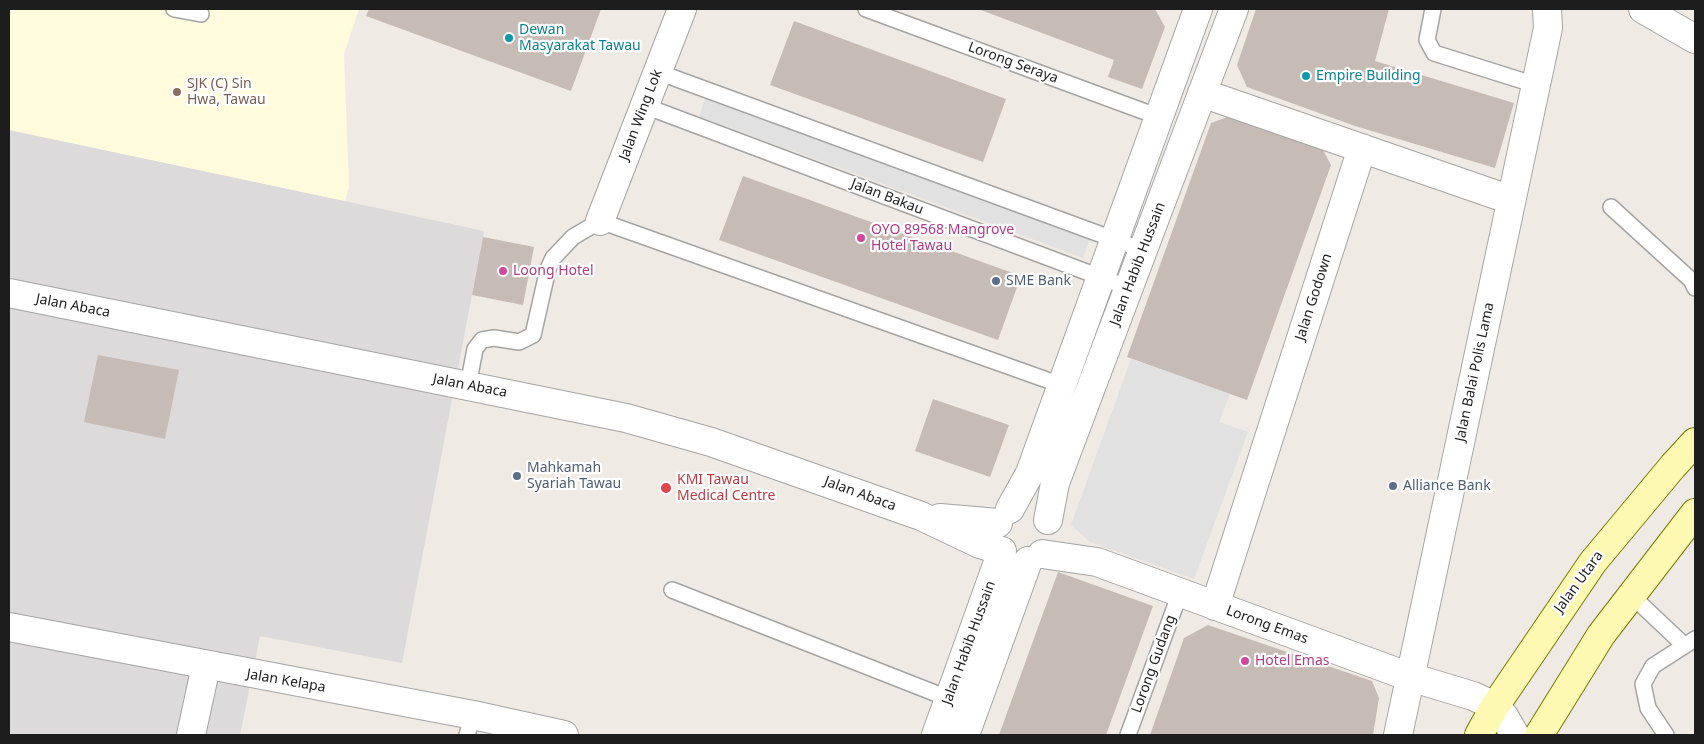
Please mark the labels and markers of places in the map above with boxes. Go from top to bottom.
place label: Dewan Masyarakat Tawau [519,22,641,54]
marker: Dewan Masyarakat Tawau [503,32,515,44]
place label: Empire Building [1316,68,1421,84]
marker: Empire Building [1300,70,1312,82]
place label: SJK (C) Sin Hwa, Tawau [187,76,266,108]
marker: SJK (C) Sin Hwa, Tawau [171,86,183,98]
place label: OYO 89568 Mangrove Hotel Tawau [871,222,1014,254]
marker: OYO 89568 Mangrove Hotel Tawau [855,232,867,244]
place label: Loong Hotel [513,263,594,279]
marker: Loong Hotel [497,265,509,277]
place label: SME Bank [1006,273,1071,289]
marker: SME Bank [990,275,1002,287]
place label: Mahkamah Syariah Tawau [527,460,621,492]
marker: Mahkamah Syariah Tawau [511,470,523,482]
place label: KMI Tawau Medical Centre [677,472,775,504]
place label: Alliance Bank [1403,478,1491,494]
marker: Alliance Bank [1387,480,1399,492]
marker: KMI Tawau Medical Centre [659,481,673,495]
place label: Hotel Emas [1255,653,1329,669]
marker: Hotel Emas [1239,655,1251,667]

